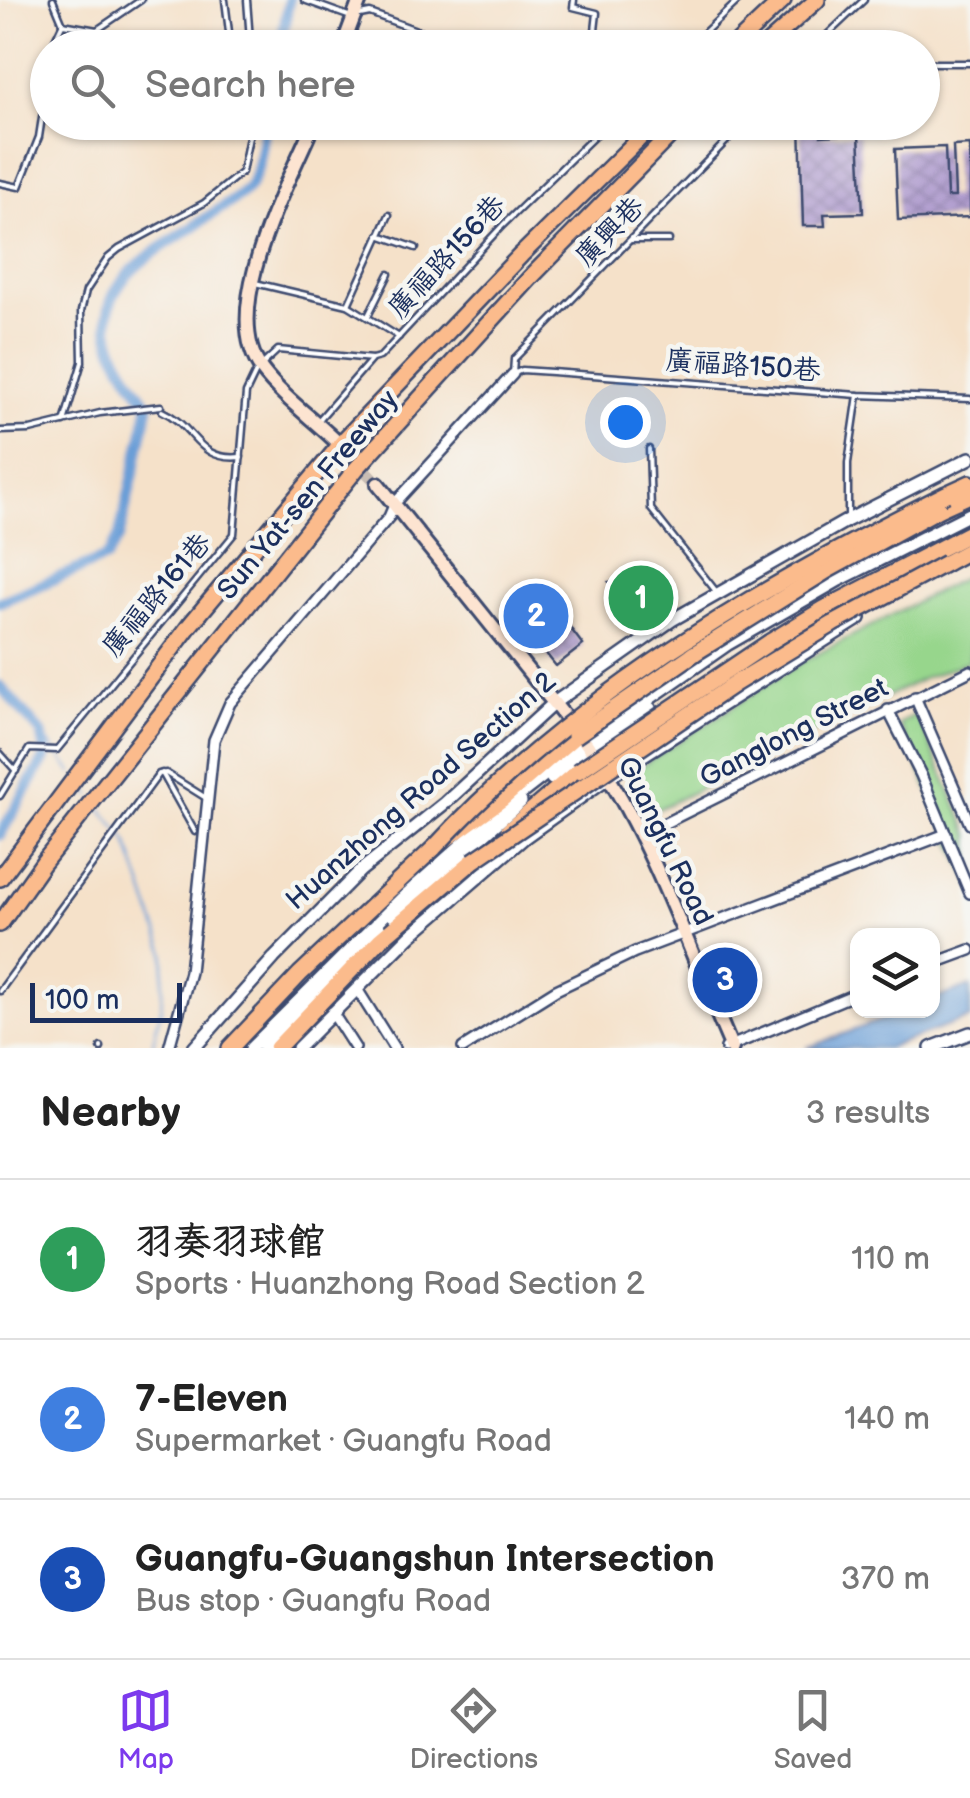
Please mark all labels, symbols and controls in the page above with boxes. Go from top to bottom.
search box [30,30,940,140]
icon: search [65,58,120,113]
text: Search here [145,63,356,108]
street label: 廣福路156巷 [382,188,513,325]
street label: 廣興巷 [569,190,652,274]
street label: 廣福路150巷 [664,344,823,388]
street label: Sun Yat-sen Freeway [211,383,405,606]
your location [600,397,651,448]
street label: 廣福路161巷 [96,526,219,663]
pin: 1 [608,560,674,636]
pin: 2 [504,578,568,654]
street label: Huanzhong Road Section 2 [280,665,563,917]
street label: Ganglong Street [694,671,894,795]
street label: Guangfu Road [610,751,720,931]
map controls [850,928,940,1018]
button: layers [850,928,940,1018]
pin: 3 [692,942,758,1018]
scale bar [30,978,182,1023]
text: 100 m [45,984,119,1017]
text: Nearby [40,1088,180,1139]
text: 3 results [806,1094,930,1133]
text: 羽奏羽球館 [135,1220,325,1265]
text: 1 [66,1240,79,1279]
text: 110 m [851,1240,930,1279]
text: Sports · Huanzhong Road Section 2 [135,1265,645,1304]
text: 7-Eleven [135,1377,288,1422]
text: 2 [63,1400,82,1439]
text: 140 m [844,1400,930,1439]
text: Supermarket · Guangfu Road [135,1422,552,1461]
text: Guangfu-Guangshun Intersection [135,1537,715,1582]
text: 3 [63,1560,82,1599]
text: 370 m [841,1560,930,1599]
text: Bus stop · Guangfu Road [135,1582,491,1621]
tab: Map [118,1683,174,1776]
tab: Directions [409,1683,538,1776]
tab: Saved [774,1683,852,1776]

